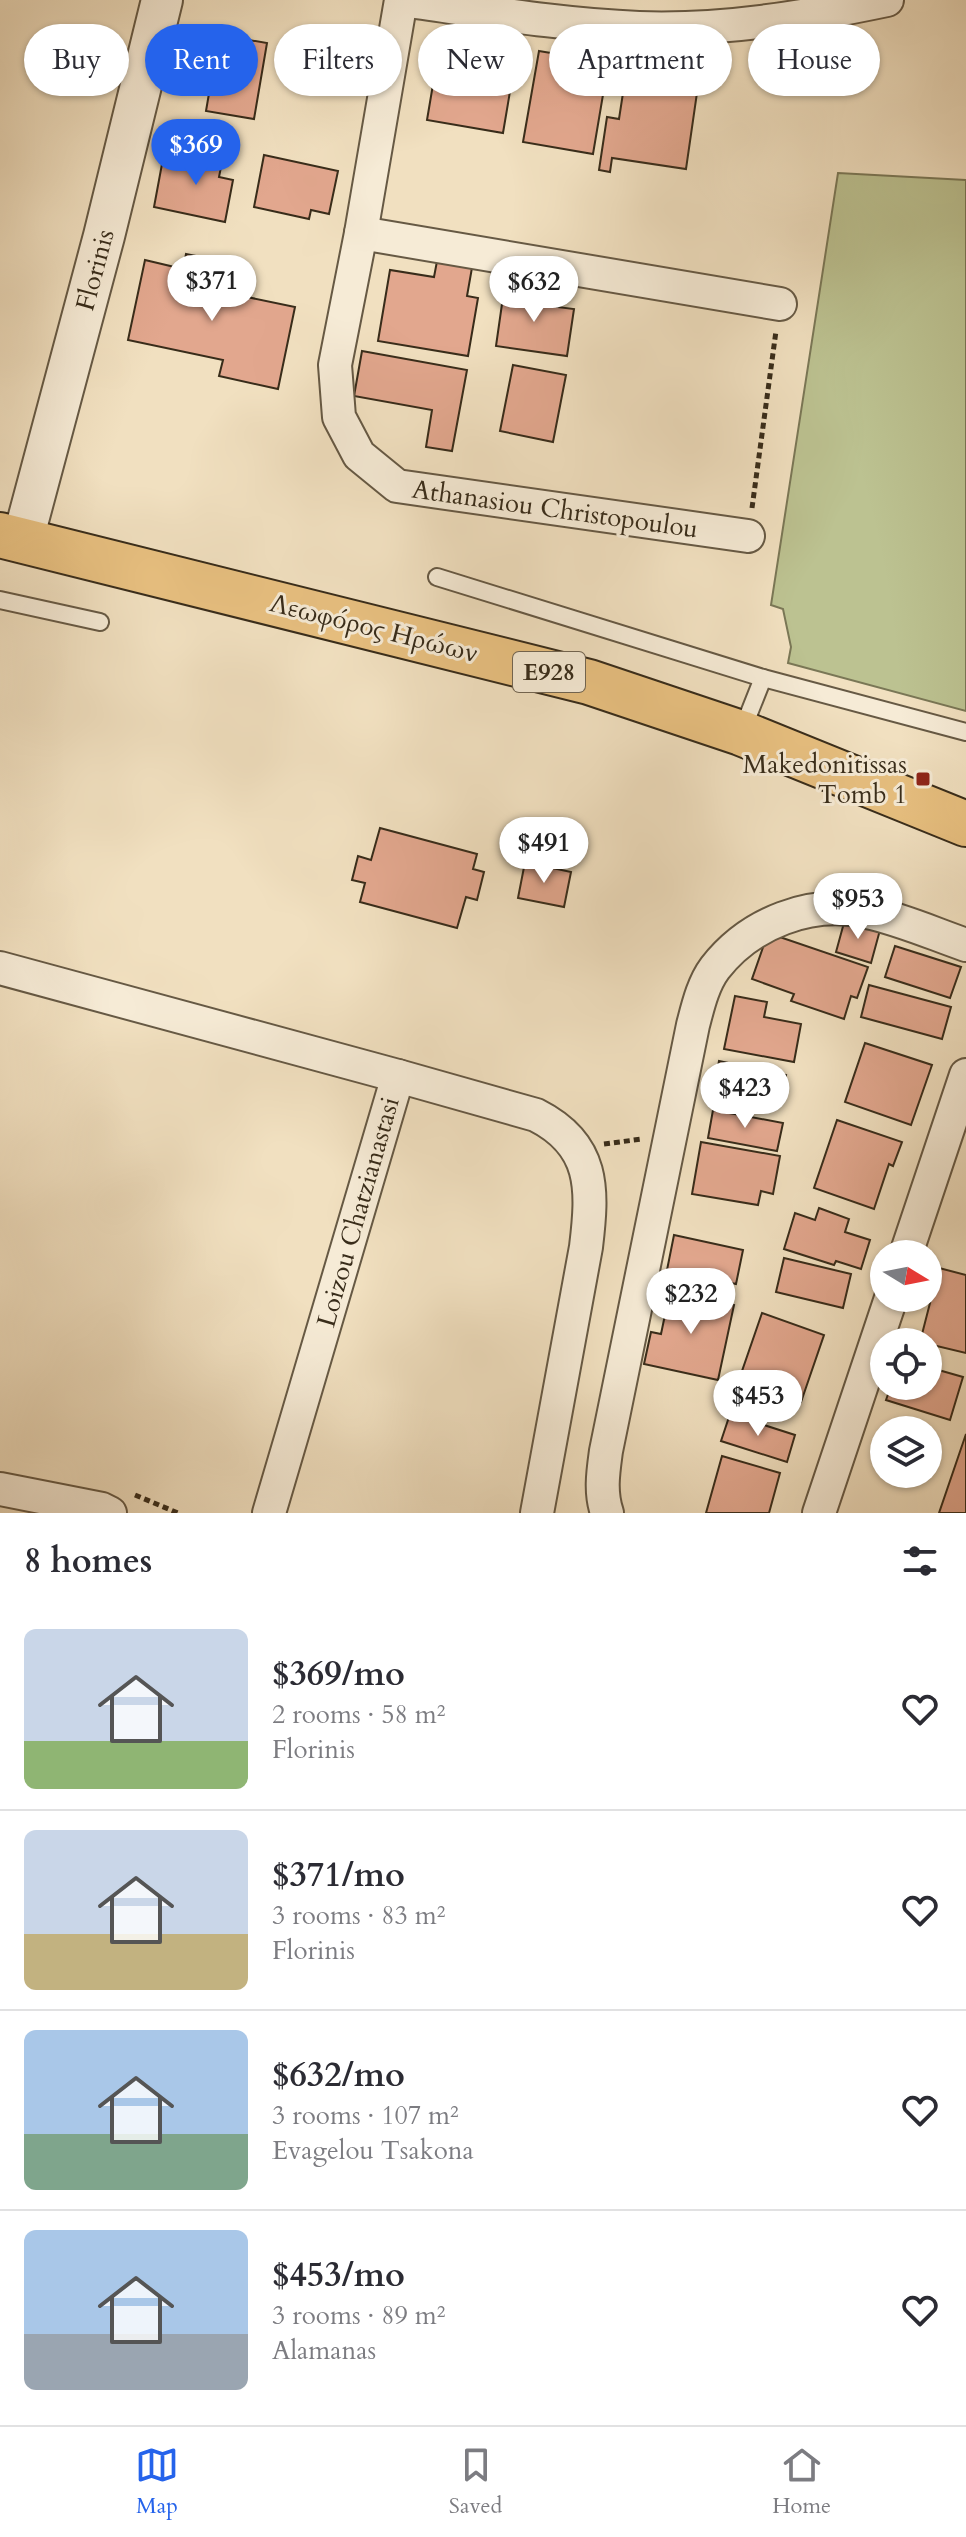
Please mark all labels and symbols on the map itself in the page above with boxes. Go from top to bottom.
pin: $369 [149,119,243,187]
street label: Florinis [67,225,123,315]
pin: $371 [165,255,259,323]
pin: $632 [487,256,581,324]
street label: Athanasiou Christopoulou [410,472,700,546]
street label: Λεωφόρος Ηρώων [266,585,482,671]
road number: E928 [513,652,585,692]
place label: Makedonitissas Tomb 1 [743,747,907,812]
marker: Makedonitissas Tomb 1 [914,770,932,788]
pin: $491 [497,817,591,885]
pin: $953 [811,873,905,941]
pin: $423 [698,1062,792,1130]
street label: Loizou Chatzianastasi [308,1093,408,1331]
north arrow [870,1240,942,1312]
pin: $232 [644,1268,738,1336]
pin: $453 [711,1370,805,1438]

